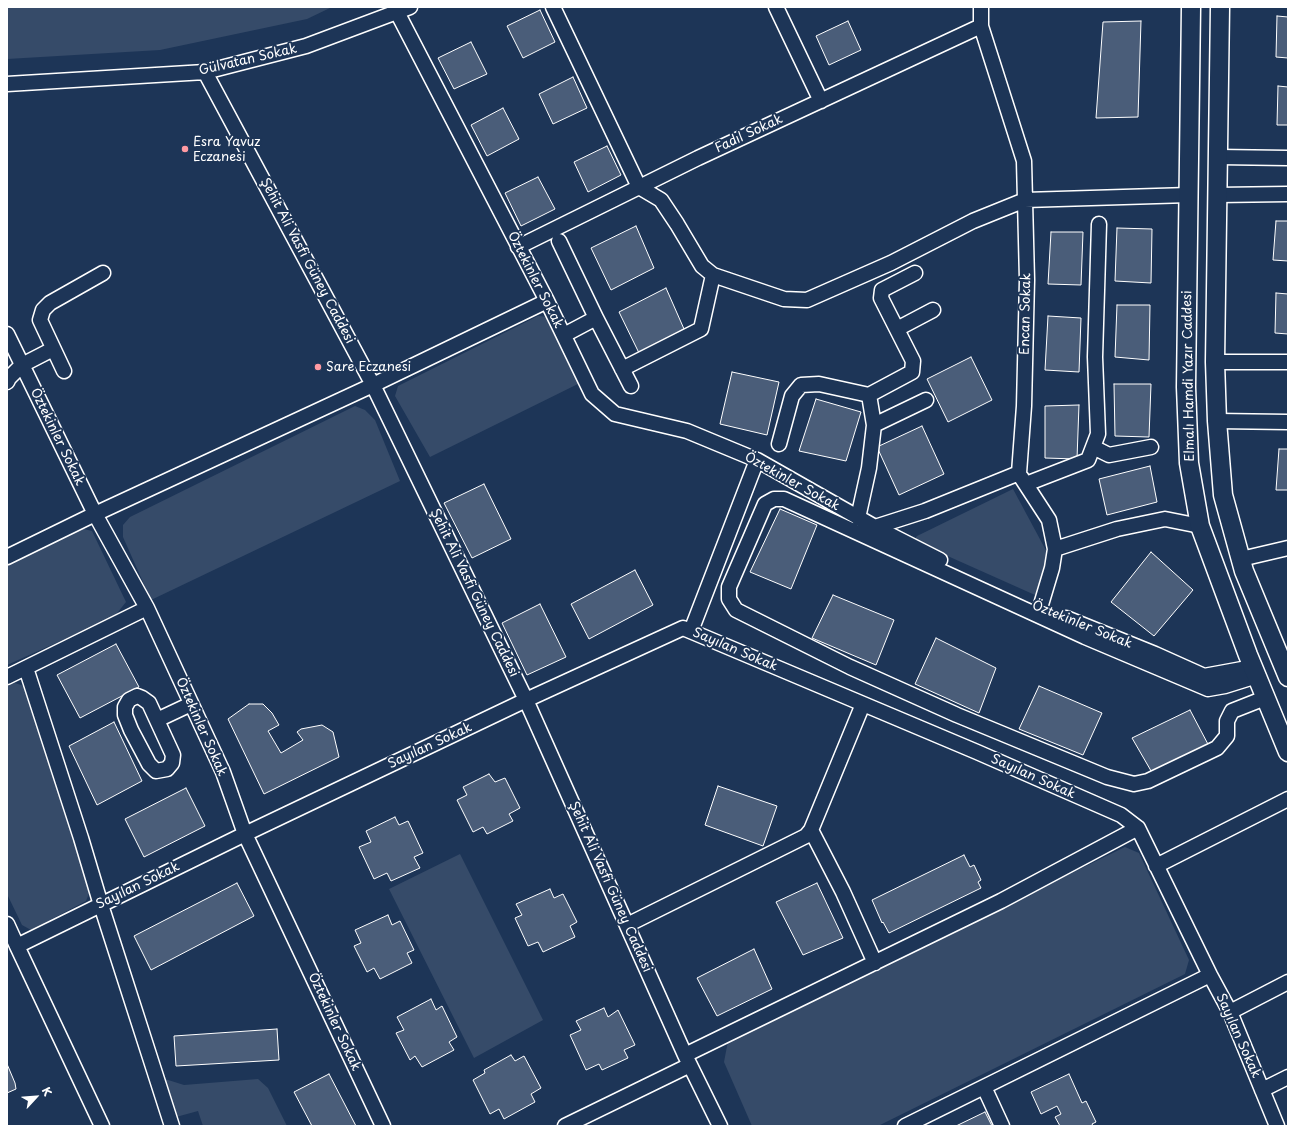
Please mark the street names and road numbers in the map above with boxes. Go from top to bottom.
street label: Gülvatan Sokak [198,41,298,79]
street label: Fadıl Sokak [713,112,785,156]
street label: Şehit Ali Vasfi Güney Caddesi [257,176,357,346]
street label: Öztekinler Sokak [504,229,566,331]
street label: Encan Sokak [1017,273,1035,355]
street label: Elmalı Hamdi Yazır Caddesi [1180,290,1198,462]
street label: Öztekinler Sokak [27,386,87,488]
street label: Öztekinler Sokak [742,449,842,515]
street label: Şehit Ali Vasfi Güney Caddesi [426,506,522,680]
street label: Öztekinler Sokak [1030,598,1134,652]
street label: Sayılan Sokak [690,625,780,675]
street label: Öztekinler Sokak [172,675,230,779]
street label: Sayılan Sokak [386,720,474,772]
street label: Sayılan Sokak [988,751,1078,803]
street label: Şehit Ali Vasfi Güney Caddesi [565,799,655,975]
street label: Sayılan Sokak [94,859,182,913]
street label: Öztekinler Sokak [304,970,364,1074]
street label: Sayılan Sokak [1212,991,1264,1081]

